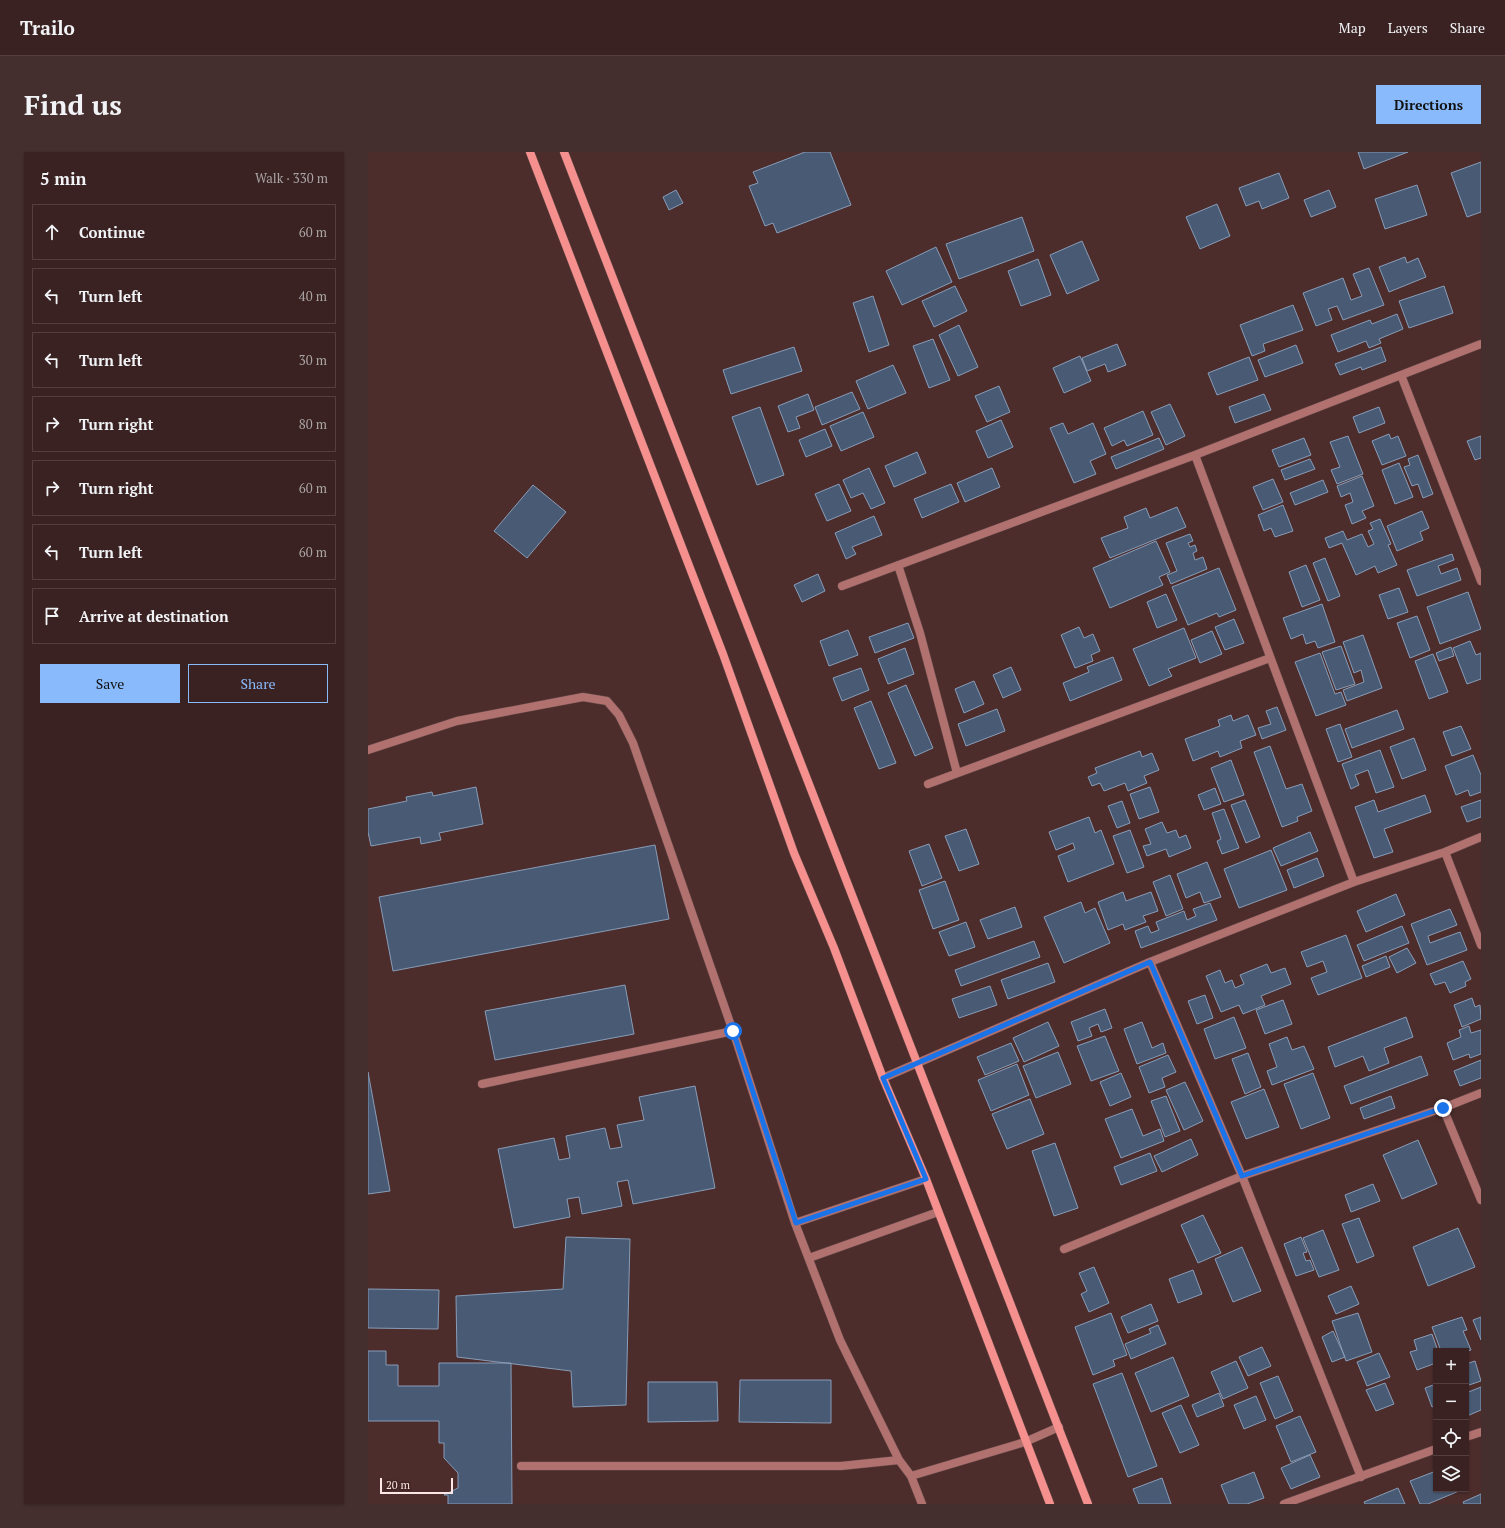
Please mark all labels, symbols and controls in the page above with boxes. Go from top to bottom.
text: Trailo [20,15,75,40]
text: Map [1339,18,1366,37]
text: Layers [1388,18,1428,37]
text: Share [1450,18,1485,37]
button: Directions [1376,85,1481,124]
text: Find us [24,86,122,123]
text: 5 min [40,167,87,190]
text: Walk · 330 m [255,169,328,187]
icon: ahead [41,221,63,243]
text: Continue [79,222,145,242]
text: 60 m [299,223,327,241]
icon: left [41,285,63,307]
text: Turn left [79,286,143,306]
text: 40 m [299,287,327,305]
icon: left [41,349,63,371]
text: Turn left [79,350,143,370]
text: 30 m [299,351,327,369]
icon: right [41,413,63,435]
text: Turn right [79,414,154,434]
text: 80 m [299,415,327,433]
icon: right [41,477,63,499]
text: Turn right [79,478,154,498]
text: 60 m [299,479,327,497]
icon: left [41,541,63,563]
text: Turn left [79,542,143,562]
text: 60 m [299,543,327,561]
icon: arrive [41,605,63,627]
text: Arrive at destination [79,606,229,626]
button: Save [40,664,180,703]
button: Share [188,664,328,703]
route start [724,1022,742,1040]
route end [1434,1099,1452,1117]
map controls [1433,1348,1469,1492]
button: + [1433,1348,1469,1384]
button: − [1433,1384,1469,1420]
button: locate [1433,1420,1469,1456]
button: layers [1433,1456,1469,1492]
scale bar [380,1476,453,1495]
text: 20 m [386,1478,410,1492]

